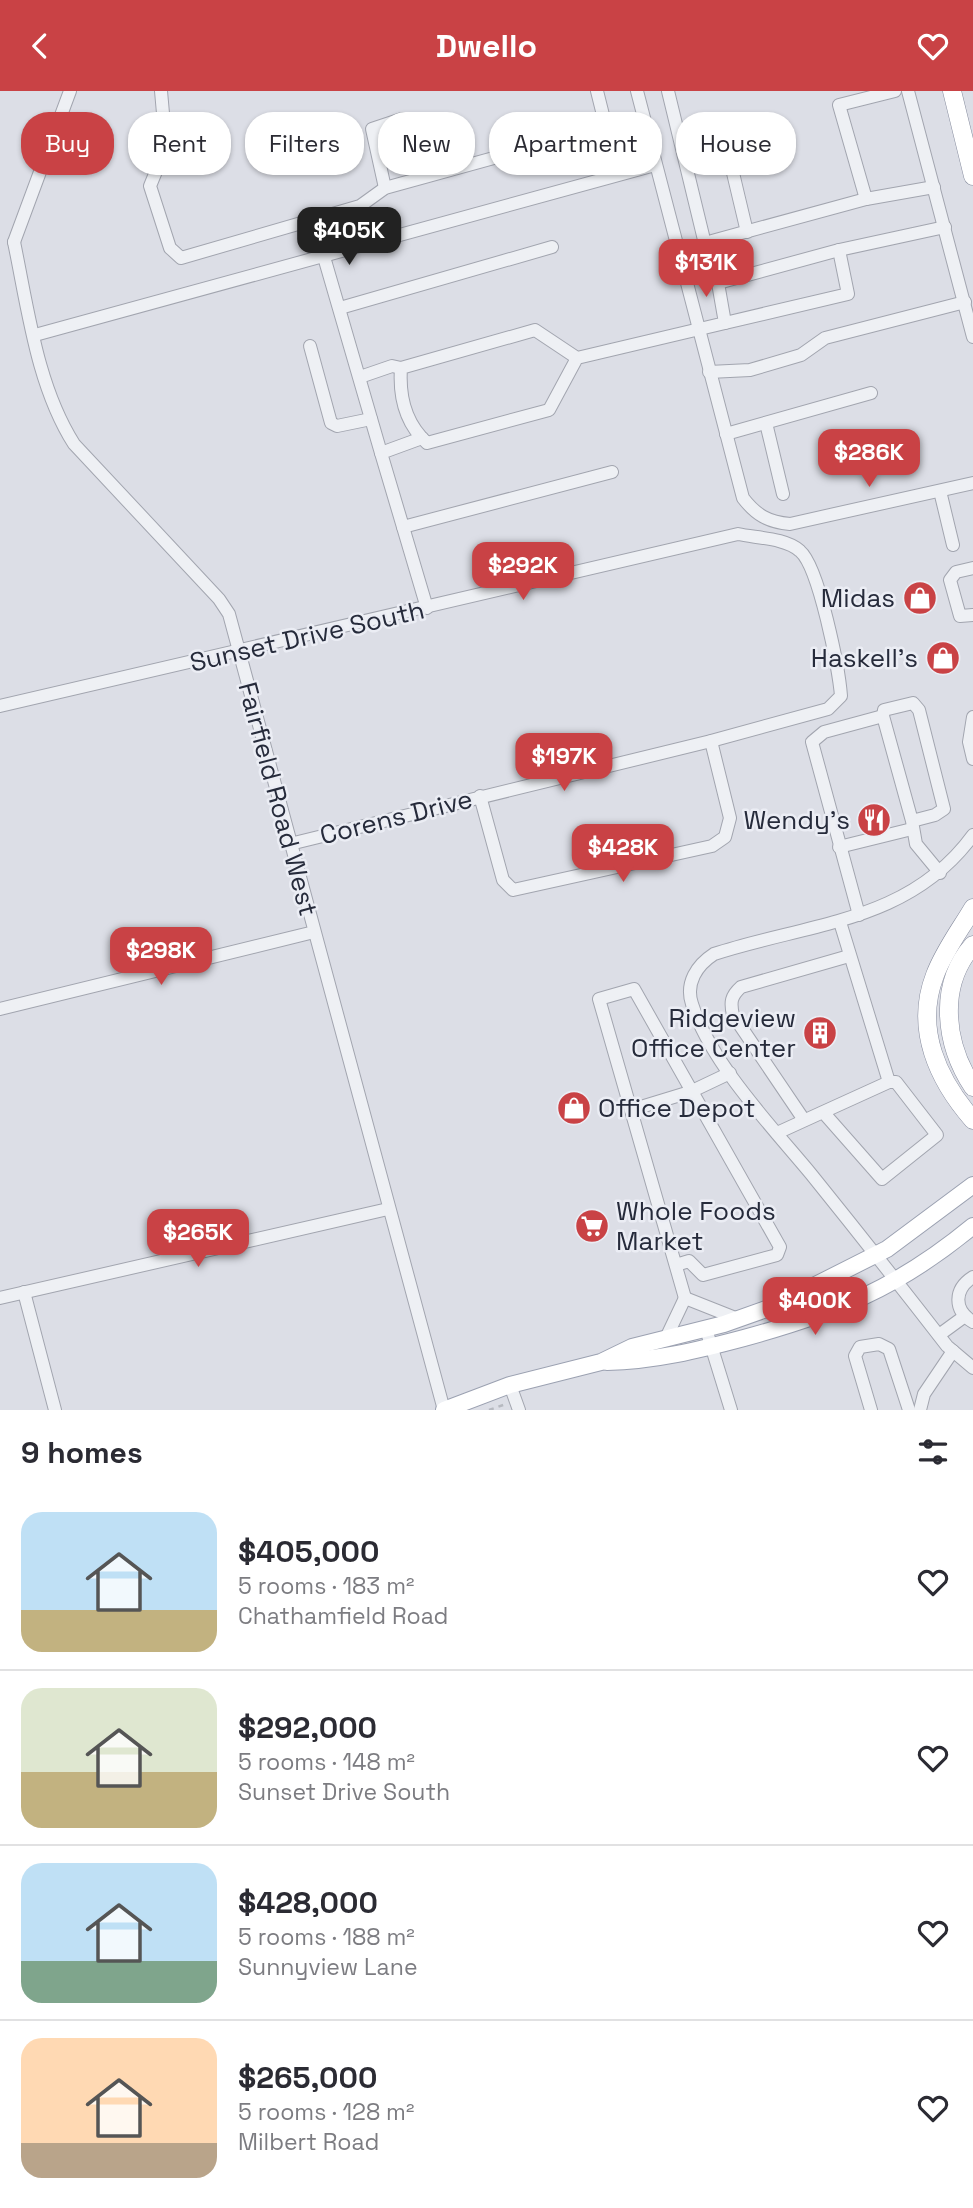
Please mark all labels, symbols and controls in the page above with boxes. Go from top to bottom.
text: Dwello [436,26,537,66]
icon: back [21,27,59,65]
icon: heart [914,27,952,65]
chip: Buy [21,112,114,175]
chip: Rent [128,112,231,175]
chip: Filters [245,112,364,175]
chip: New [378,112,475,175]
chip: Apartment [489,112,662,175]
chip: House [676,112,796,175]
pin: $405K [300,207,398,267]
text: $405K [313,215,385,245]
pin: $131K [657,239,755,299]
text: $131K [675,247,737,277]
pin: $286K [820,429,918,489]
text: $286K [834,437,904,467]
pin: $292K [474,543,572,602]
text: $292K [488,550,558,580]
shop icon: Midas [901,579,939,617]
place label: Midas [821,581,895,615]
street label: Sunset Drive South [186,592,428,680]
shop icon: Haskell's [924,639,962,677]
place label: Haskell's [811,641,918,675]
street label: Fairfield Road West [230,678,326,920]
pin: $197K [515,733,613,793]
text: $197K [531,741,597,771]
street label: Corens Drive [316,782,476,852]
restaurant icon: Wendy's [855,801,893,839]
place label: Wendy's [743,803,850,837]
pin: $428K [574,825,672,884]
text: $428K [588,832,658,862]
pin: $298K [112,927,210,987]
text: $298K [126,935,196,965]
place label: Ridgeview Office Center [631,1001,796,1065]
building icon: Ridgeview Office Center [801,1014,839,1052]
shop icon: Office Depot [555,1089,593,1127]
place label: Office Depot [598,1091,756,1125]
place label: Whole Foods Market [616,1194,776,1258]
supermarket icon: Whole Foods Market [573,1207,611,1245]
pin: $265K [149,1209,247,1269]
text: $265K [163,1217,233,1247]
pin: $400K [766,1277,864,1337]
text: $400K [779,1285,851,1315]
text: 9 homes [21,1433,143,1472]
icon: filters [914,1433,952,1471]
text: $405,000 [238,1532,379,1571]
icon: home [77,1540,161,1624]
icon: heart [914,1563,952,1601]
text: 5 rooms · 183 m² [238,1571,414,1601]
text: Chathamfield Road [238,1601,448,1631]
text: $292,000 [238,1708,377,1747]
icon: home [77,1716,161,1800]
icon: heart [914,1739,952,1777]
text: 5 rooms · 148 m² [238,1747,415,1777]
text: Sunset Drive South [238,1777,450,1807]
text: $428,000 [238,1883,378,1922]
icon: home [77,1891,161,1975]
icon: heart [914,1914,952,1952]
text: 5 rooms · 188 m² [238,1922,415,1952]
text: Sunnyview Lane [238,1952,418,1982]
text: $265,000 [238,2058,377,2097]
icon: home [77,2066,161,2150]
icon: heart [914,2089,952,2127]
text: 5 rooms · 128 m² [238,2097,414,2127]
text: Milbert Road [238,2127,379,2157]

